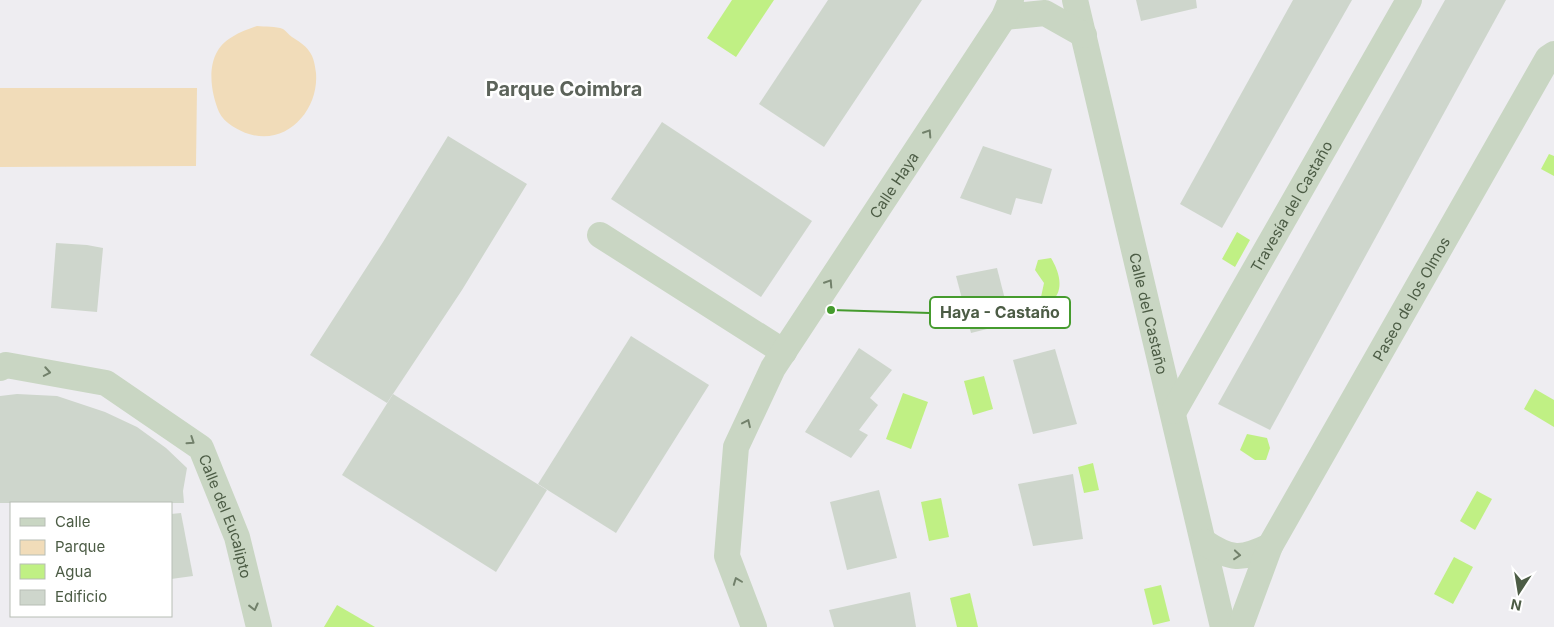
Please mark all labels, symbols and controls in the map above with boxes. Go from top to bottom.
district label: Parque Coimbra [486,77,642,101]
one-way arrow [922,129,931,139]
street label: Travesía del Castaño [1246,137,1336,275]
street label: Calle Haya [865,148,922,222]
street label: Paseo de los Olmos [1368,233,1454,364]
street label: Calle del Castaño [1125,251,1172,376]
one-way arrow [823,280,832,289]
callout: Haya - Castaño [930,297,1070,328]
text: Haya - Castaño [940,302,1060,322]
one-way arrow [43,367,52,377]
one-way arrow [741,420,751,429]
one-way arrow [185,435,195,444]
street label: Calle del Eucalipto [195,451,256,580]
legend [10,502,172,617]
text: Calle [55,512,90,531]
text: Parque [55,537,105,556]
one-way arrow [1233,549,1241,560]
text: Agua [55,562,92,581]
north arrow [1494,567,1544,617]
one-way arrow [733,578,743,586]
text: Edificio [55,587,107,606]
text: N [1509,596,1523,615]
one-way arrow [248,602,259,611]

